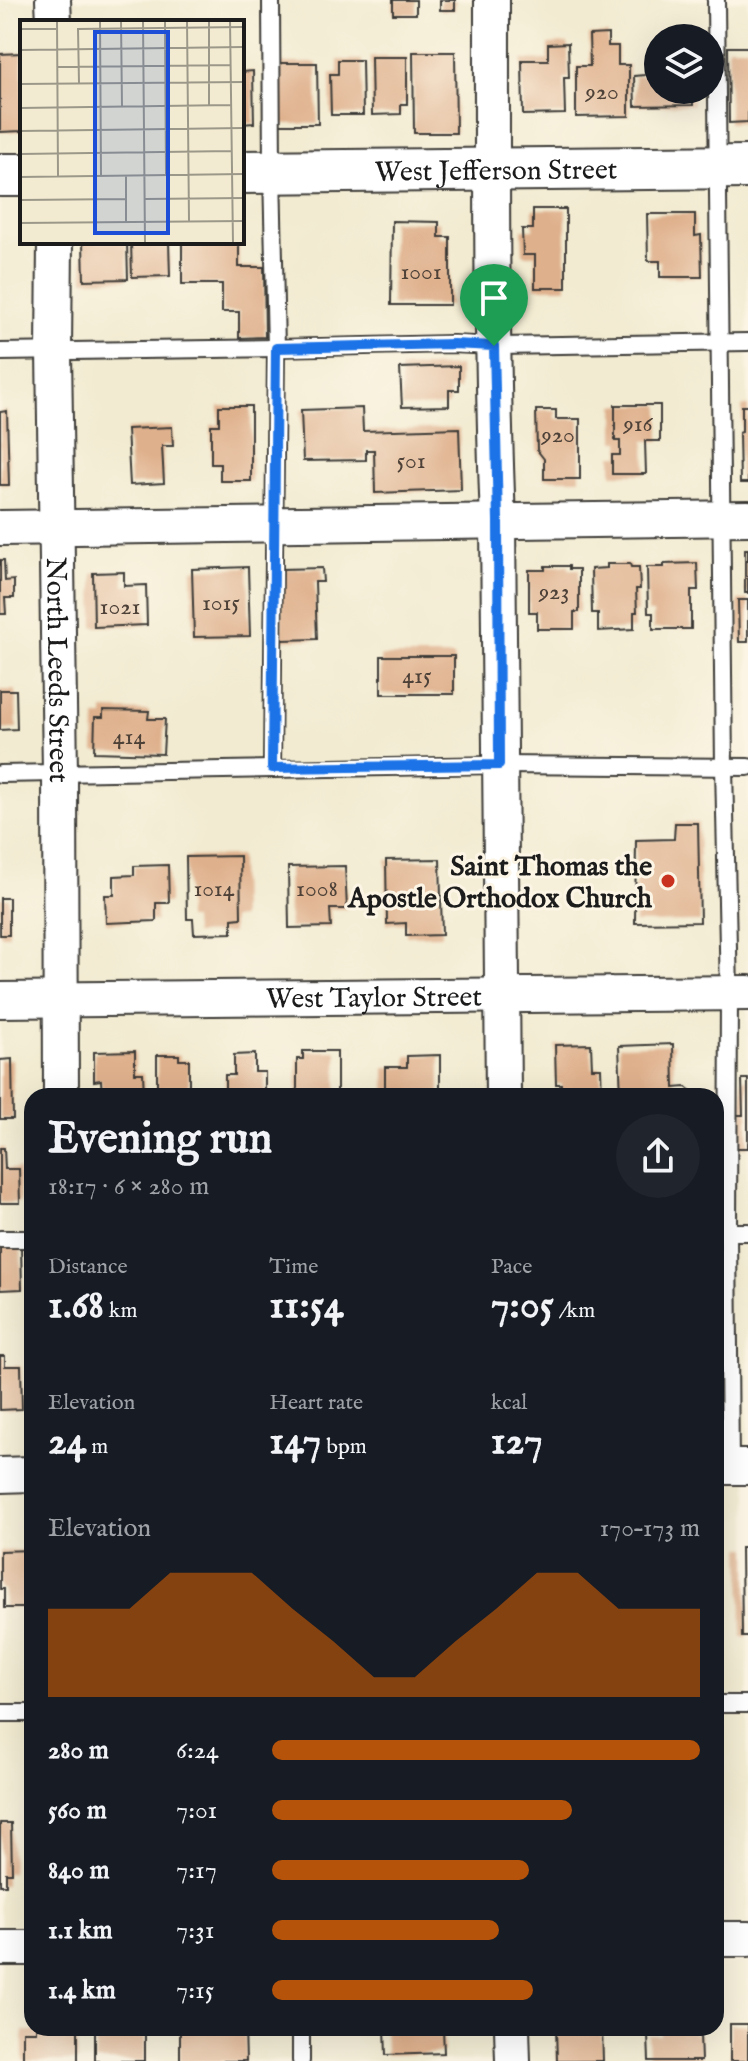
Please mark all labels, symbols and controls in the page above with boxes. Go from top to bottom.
inset map [20,20,244,244]
map controls [644,24,724,104]
button: layers [644,24,724,104]
house number: 920 [584,77,619,108]
street label: West Jefferson Street [375,153,618,191]
house number: 1001 [400,257,442,288]
pin [460,264,528,346]
icon: arrive [472,276,516,320]
house number: 916 [622,409,654,440]
house number: 920 [540,420,575,451]
house number: 501 [396,446,426,477]
street label: North Leeds Street [37,557,75,783]
house number: 923 [538,577,569,608]
house number: 1015 [202,588,240,619]
house number: 1021 [100,592,140,623]
house number: 415 [402,661,432,692]
house number: 414 [113,722,145,753]
place label: Saint Thomas the Apostle Orthodox Church [347,850,653,917]
marker: Saint Thomas the Apostle Orthodox Church [659,872,677,890]
house number: 1014 [193,874,235,905]
house number: 1008 [296,874,338,905]
street label: West Taylor Street [266,980,483,1018]
text: Evening run [48,1112,272,1168]
button: share [616,1114,700,1198]
text: 18:17 · 6 × 280 m [48,1170,209,1203]
text: Distance [48,1253,128,1281]
text: Time [269,1253,318,1281]
text: Pace [491,1253,532,1281]
text: 1.68 [48,1281,104,1332]
text: 11:54 [269,1281,344,1332]
text: 7:05 [491,1281,554,1332]
text: km [104,1297,138,1325]
text: /km [554,1297,595,1325]
text: Elevation [48,1389,135,1417]
text: Heart rate [269,1389,363,1417]
text: kcal [491,1389,527,1417]
text: 24 [48,1417,86,1468]
text: 147 [269,1417,321,1468]
text: 127 [491,1417,543,1468]
text: m [86,1433,108,1461]
text: bpm [321,1433,367,1461]
text: Elevation [48,1512,151,1545]
text: 170–173 m [599,1512,700,1545]
text: 280 m [48,1734,109,1767]
text: 6:24 [176,1734,219,1767]
text: 560 m [48,1794,107,1827]
text: 7:01 [176,1794,217,1827]
text: 840 m [48,1854,109,1887]
text: 7:17 [176,1854,217,1887]
text: 1.1 km [48,1914,113,1947]
text: 7:31 [176,1914,214,1947]
text: 1.4 km [48,1974,116,2007]
text: 7:15 [176,1974,214,2007]

